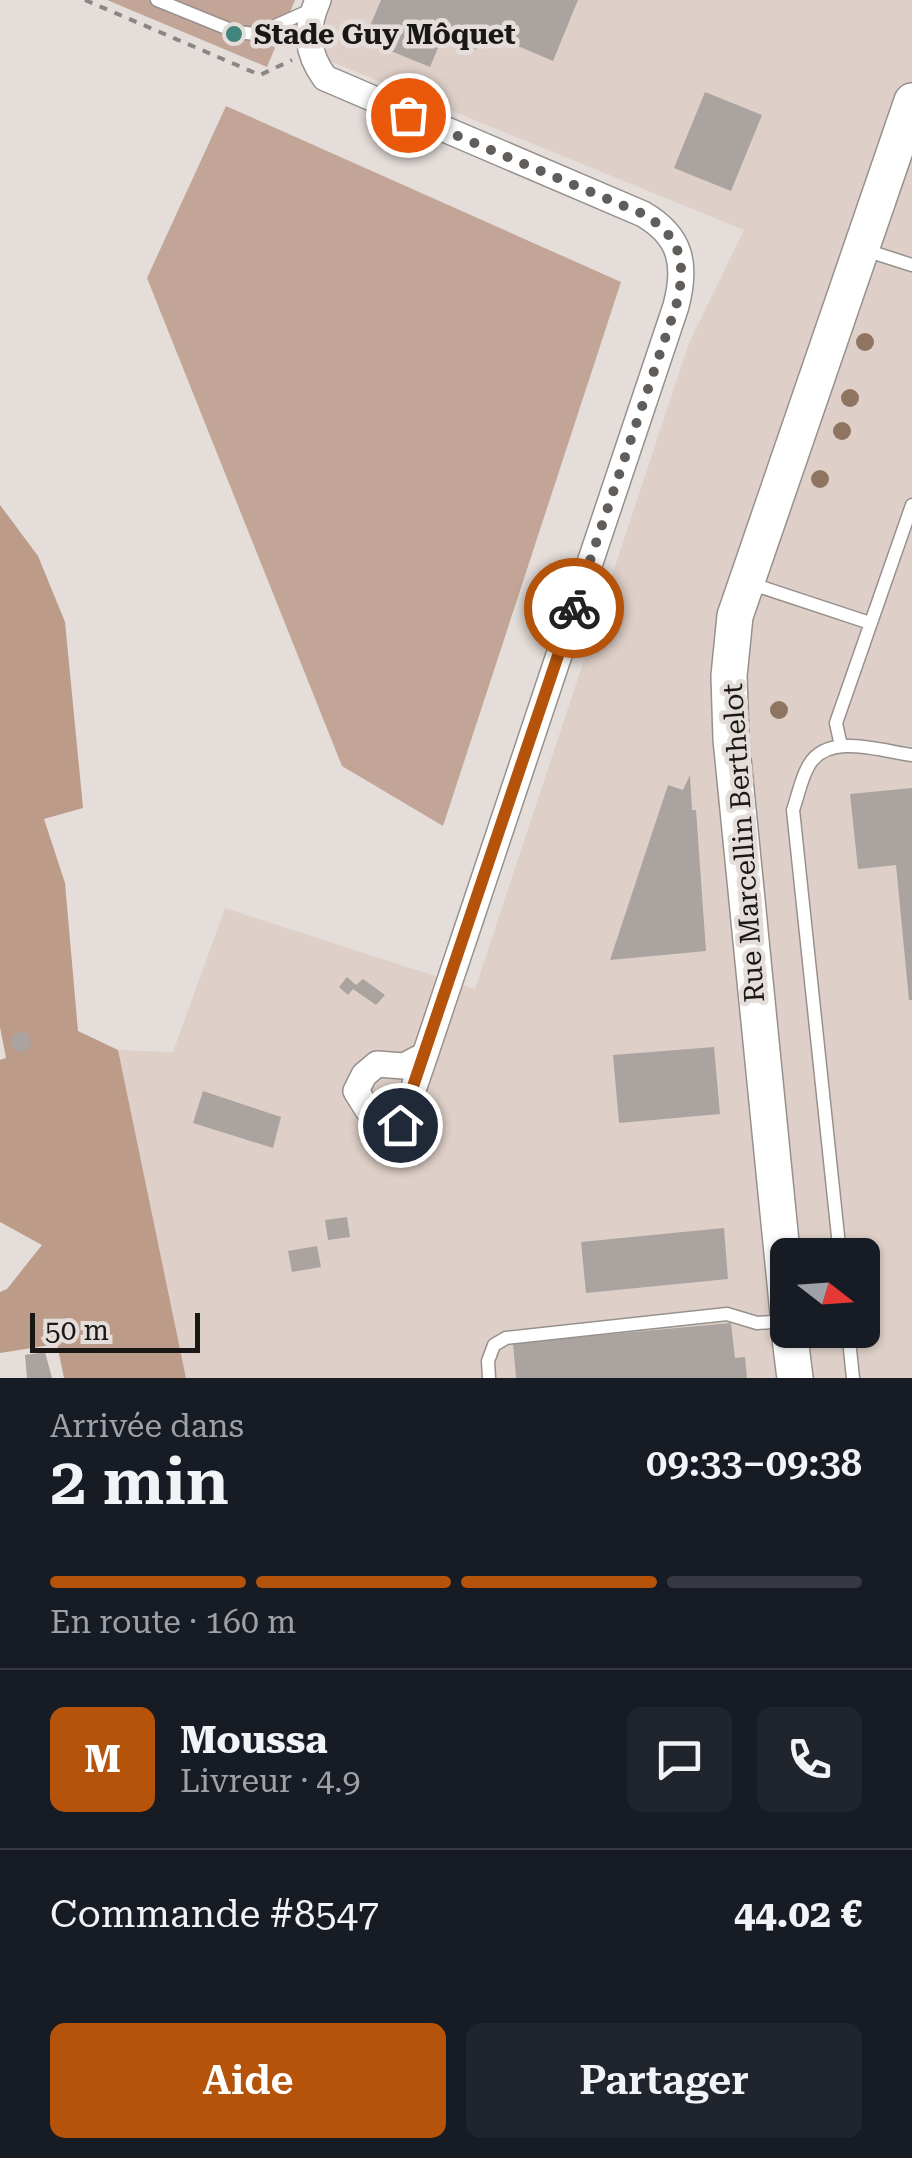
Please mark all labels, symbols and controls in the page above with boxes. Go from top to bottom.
place label: Stade Guy Môquet [254,18,516,51]
marker: Stade Guy Môquet [223,23,245,45]
pin [366,73,451,158]
icon: bag [381,88,436,143]
courier [524,558,624,658]
icon: bike [547,581,602,636]
street label: Rue Marcellin Berthelot [716,682,771,1004]
pin [358,1083,443,1168]
icon: home [373,1098,428,1153]
north arrow [770,1238,880,1348]
map controls [770,1238,880,1348]
scale bar [30,1308,200,1352]
text: 50 m [45,1314,109,1347]
text: Arrivée dans [50,1407,244,1445]
text: 09:33–09:38 [646,1441,862,1485]
text: 2 min [50,1444,229,1520]
text: En route · 160 m [50,1603,296,1641]
button: chat [627,1707,732,1812]
button: phone [757,1707,862,1812]
text: Moussa [180,1718,328,1762]
text: M [84,1737,121,1781]
text: Livreur · 4.9 [180,1762,360,1800]
text: Commande #8547 [50,1892,379,1936]
text: 44.02 € [734,1892,862,1936]
button: Aide [50,2023,446,2138]
button: Partager [466,2023,862,2138]

